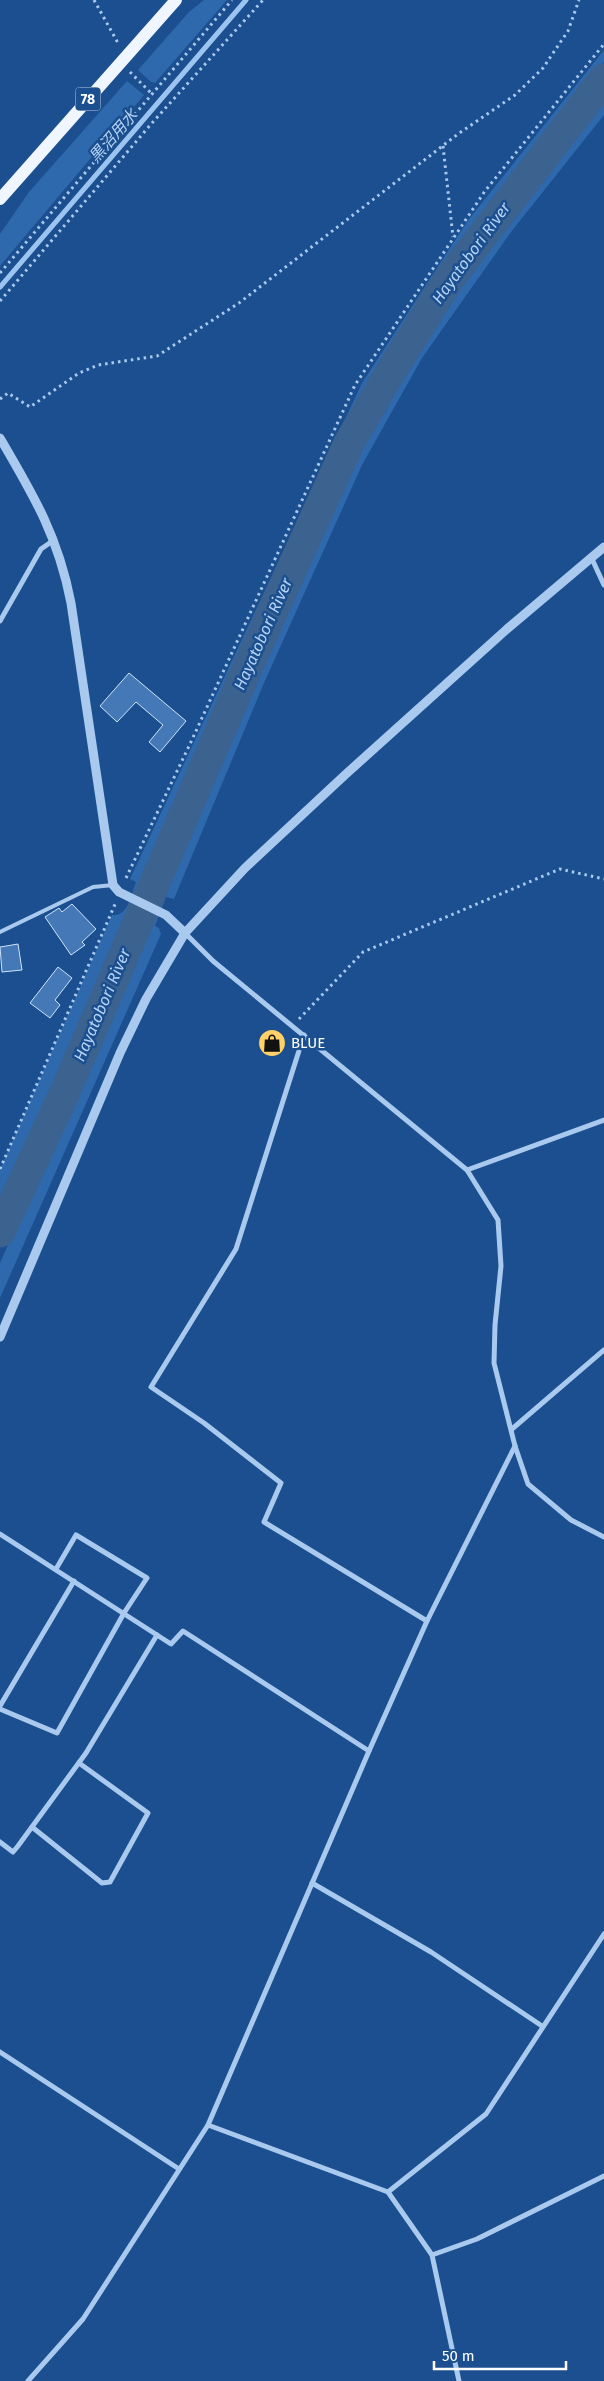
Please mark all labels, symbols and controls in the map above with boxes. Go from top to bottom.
road number: 78 [76,88,100,110]
water label: 黒沼用水 [85,104,142,166]
water label: Hayatobori River [428,198,515,307]
water label: Hayatobori River [230,574,297,693]
water label: Hayatobori River [70,945,135,1064]
shop icon: BLUE [257,1028,287,1058]
place label: BLUE [291,1034,325,1052]
scale bar [434,2338,566,2370]
text: 50 m [442,2347,475,2365]

